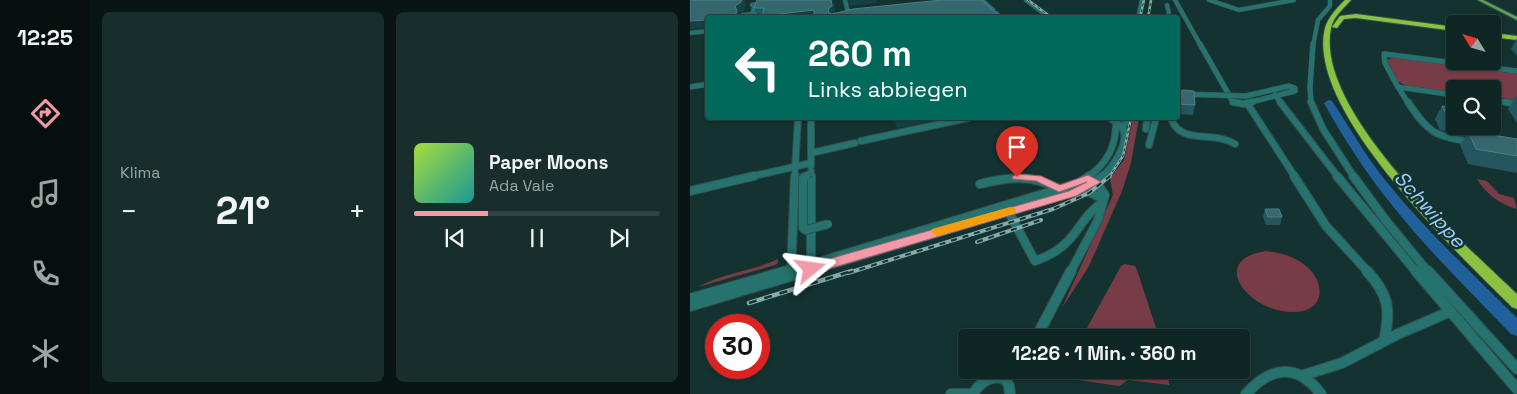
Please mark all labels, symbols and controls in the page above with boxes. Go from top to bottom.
north arrow [1446,15,1501,70]
map controls [1446,15,1501,135]
text: 12:25 [17,23,73,51]
text: 260 m [808,32,912,76]
icon: left [725,35,790,100]
text: Links abbiegen [808,75,968,103]
button: search [1446,80,1501,135]
icon: directions [28,96,63,131]
pin [996,126,1038,177]
icon: arrive [1003,133,1031,161]
text: Paper Moons [489,150,608,175]
text: Klima [120,162,161,183]
water label: Schwippe [1389,165,1472,254]
text: Ada Vale [489,175,554,196]
icon: music [28,176,63,211]
text: 21° [216,187,270,235]
text: − [120,193,137,229]
text: + [349,193,366,229]
icon: previous [441,224,469,252]
icon: pause [523,224,551,252]
icon: next [605,224,633,252]
position arrow [784,242,836,294]
icon: phone [28,256,63,291]
speed limit sign: 30 [705,314,770,379]
icon: climate [28,336,63,371]
text: 12:26 · 1 Min. · 360 m [1012,341,1196,366]

